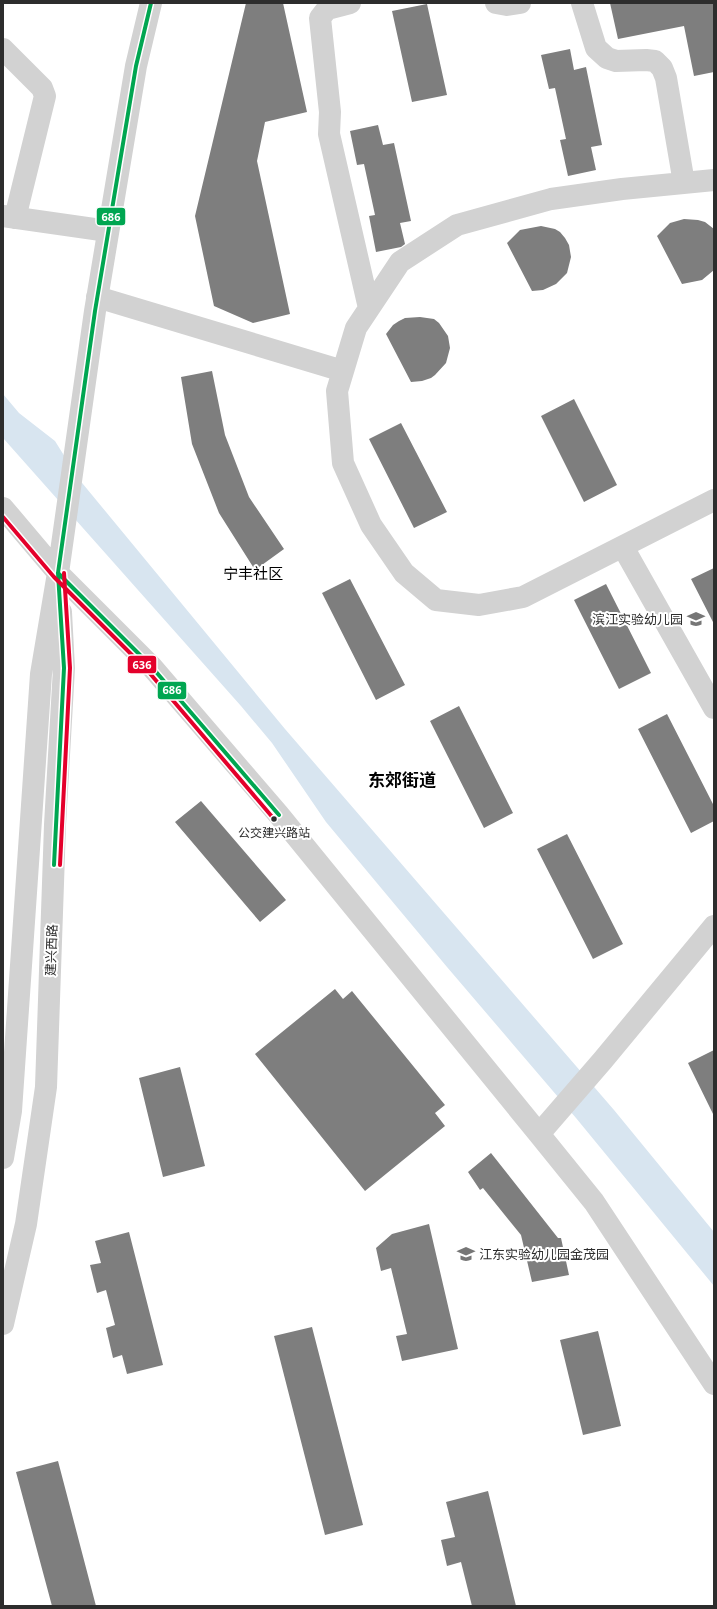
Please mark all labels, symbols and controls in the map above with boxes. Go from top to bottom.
line badge: 686 [96,207,126,226]
text: 686 [102,209,120,224]
district label: 宁丰社区 [223,563,283,583]
school or university icon: 滨江实验幼儿园 [686,609,706,629]
place label: 滨江实验幼儿园 [592,610,683,628]
line badge: 636 [127,655,157,674]
text: 636 [133,657,151,672]
line badge: 686 [157,681,187,700]
text: 686 [163,682,181,697]
district label: 东郊街道 [368,768,436,791]
marker: 公交建兴路站 [269,814,279,824]
place label: 公交建兴路站 [238,824,310,841]
street label: 建兴西路 [41,924,61,976]
school or university icon: 江东实验幼儿园金茂园 [456,1244,476,1264]
place label: 江东实验幼儿园金茂园 [479,1245,609,1263]

